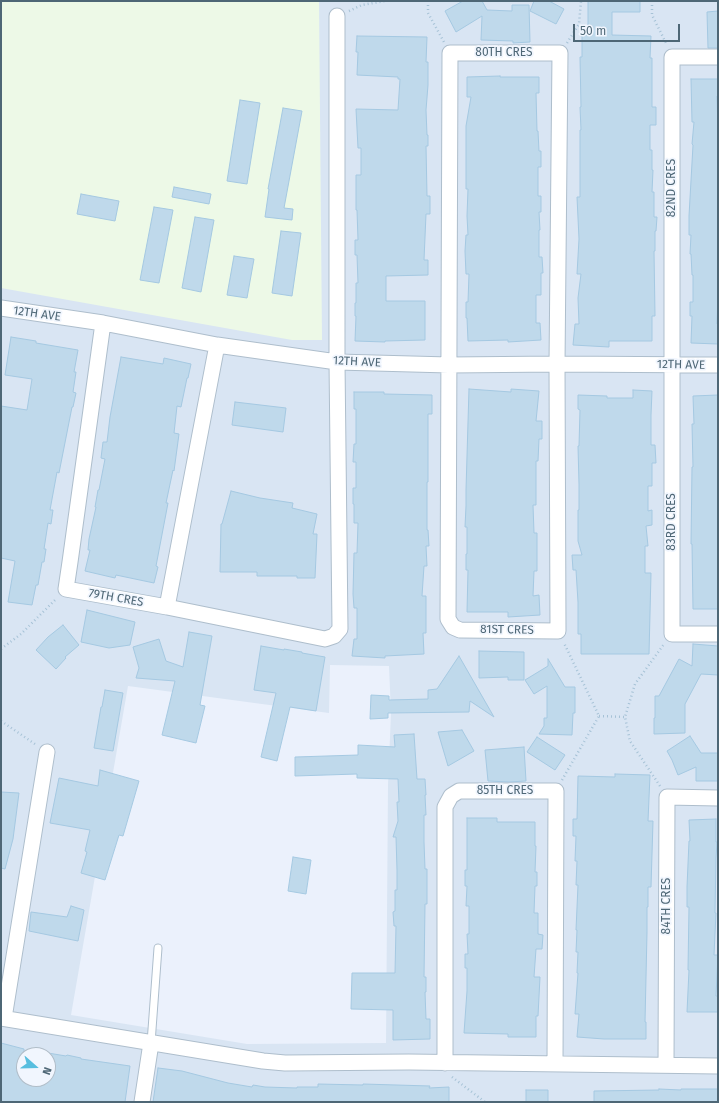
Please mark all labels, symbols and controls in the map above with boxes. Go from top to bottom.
scale bar [575,16,682,42]
text: 50 m [580,24,606,38]
street label: 80TH CRES [475,46,533,60]
street label: 82ND CRES [665,159,679,217]
street label: 12TH AVE [12,304,62,324]
street label: 12TH AVE [333,354,381,370]
street label: 12TH AVE [657,357,705,373]
street label: 83RD CRES [665,493,679,551]
street label: 79TH CRES [87,586,145,610]
street label: 81ST CRES [480,622,534,638]
street label: 85TH CRES [477,784,533,798]
street label: 84TH CRES [660,878,674,934]
north arrow [16,1047,56,1087]
text: N [39,1065,54,1077]

